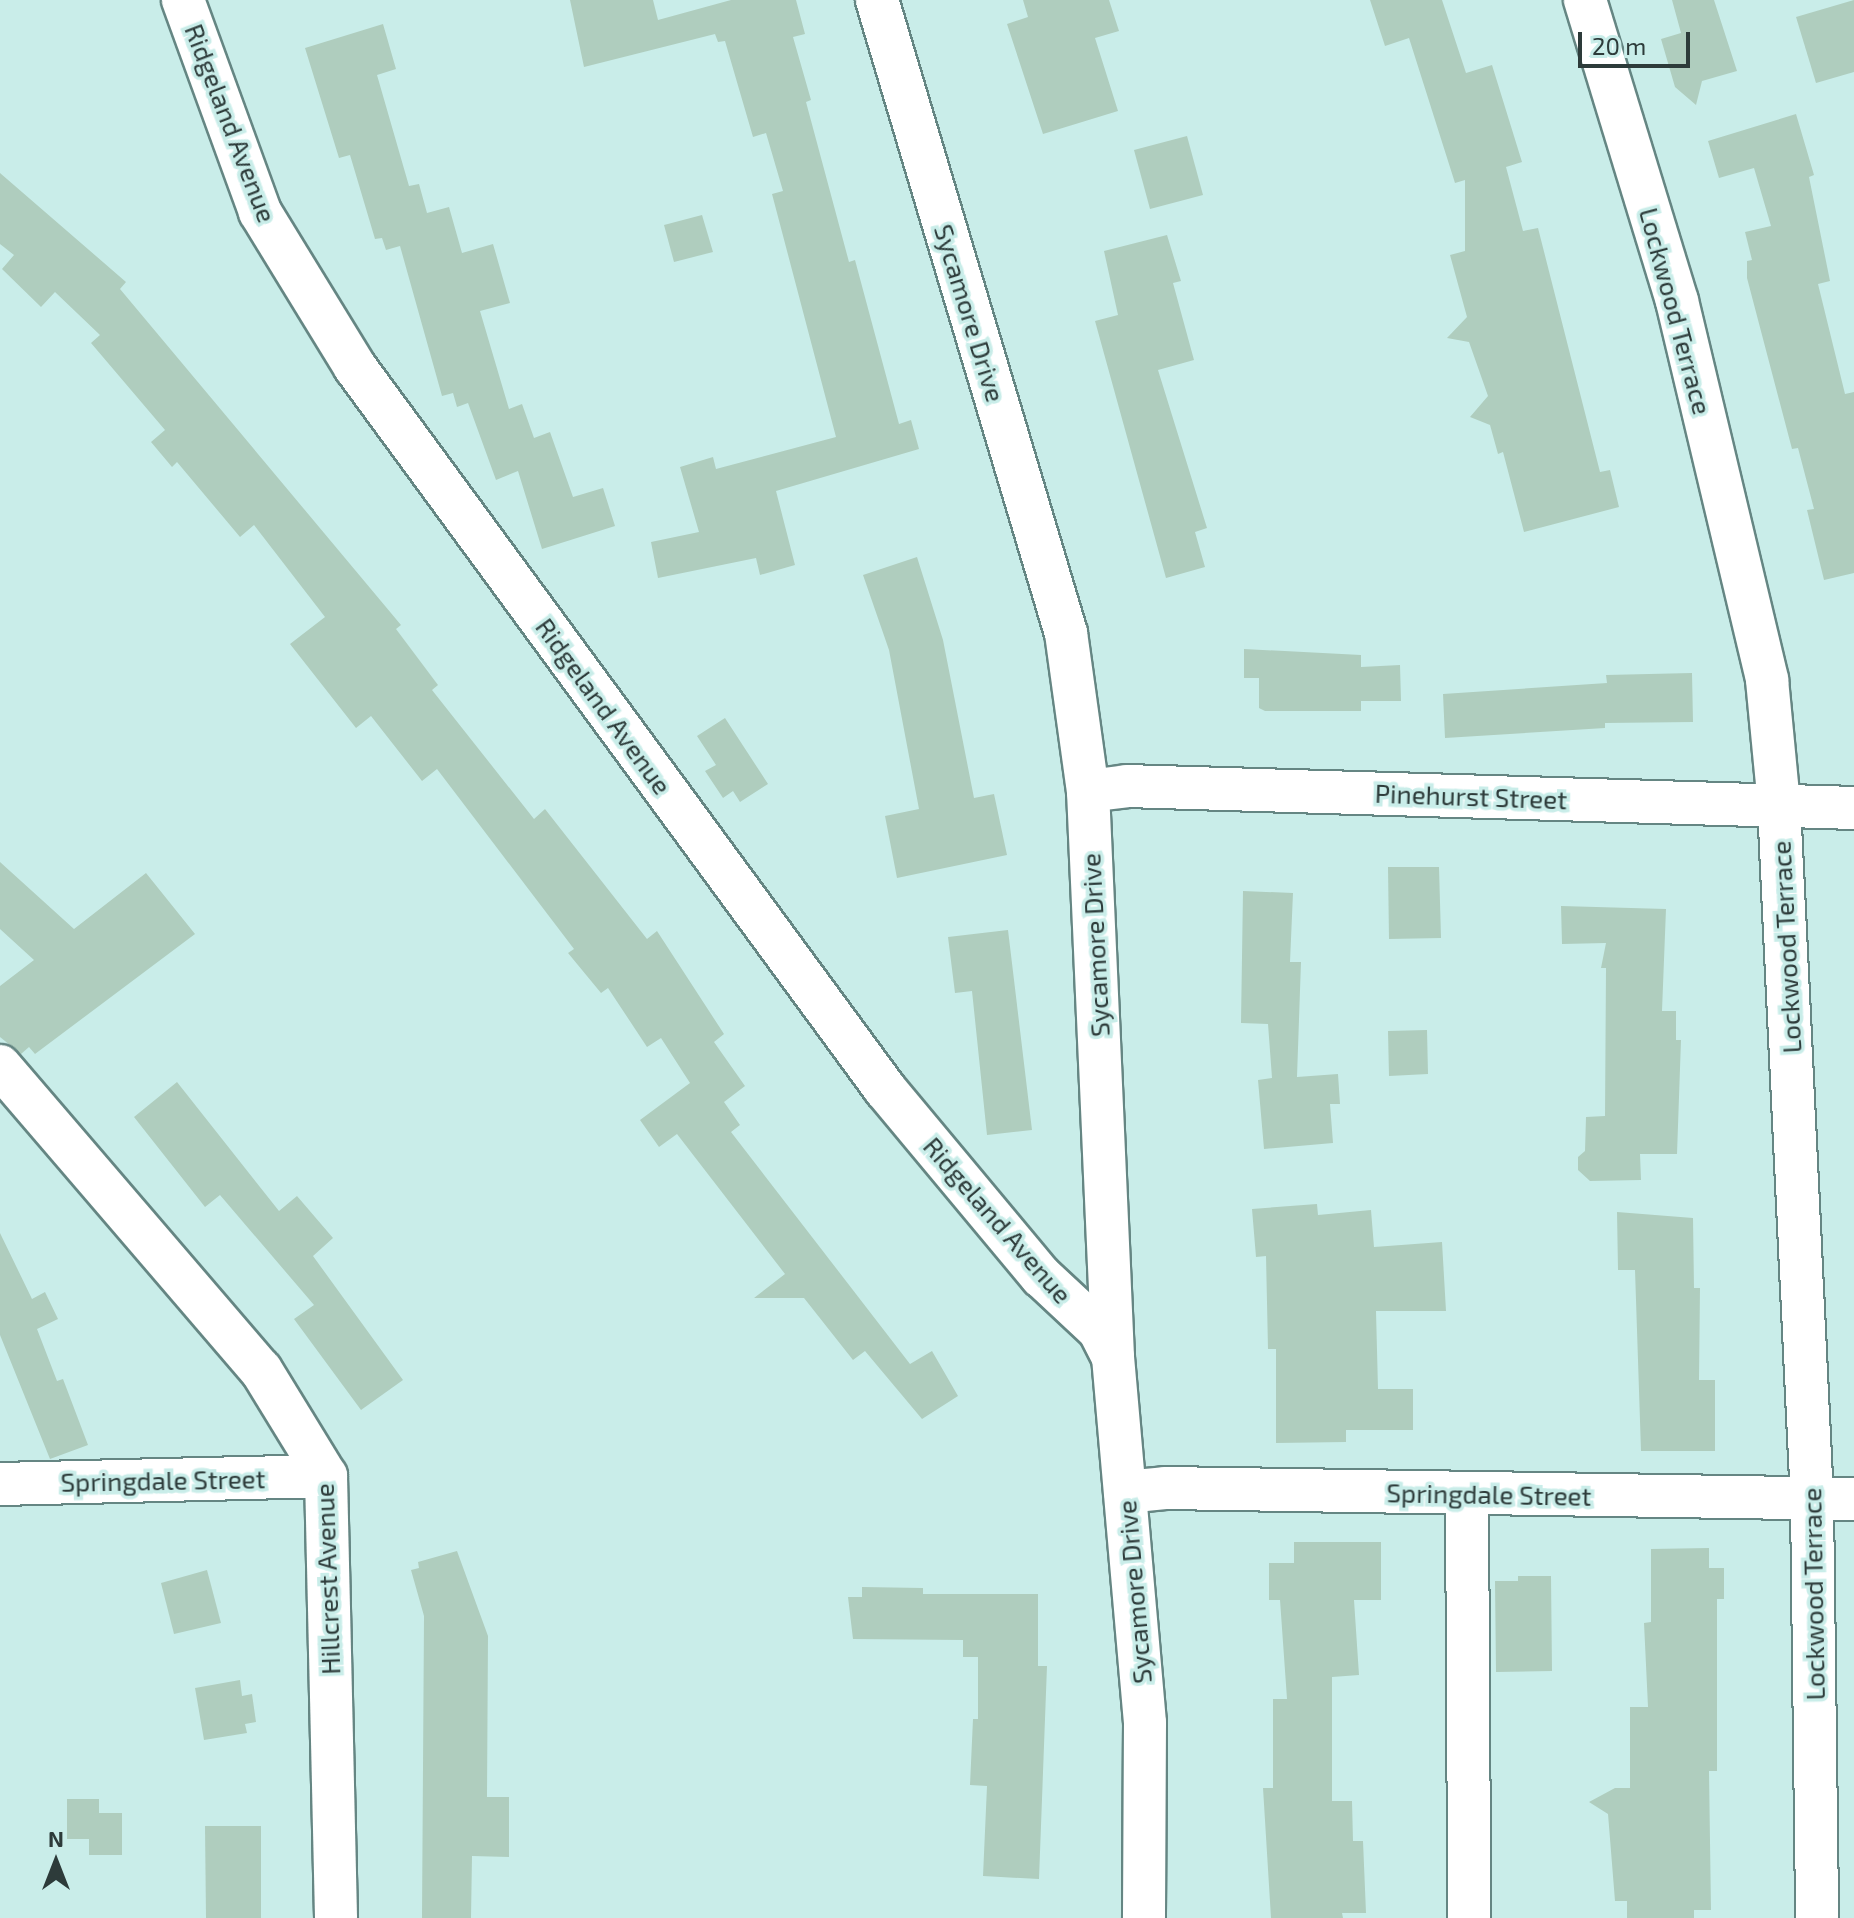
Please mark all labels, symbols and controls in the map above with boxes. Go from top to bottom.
scale bar [1582,16,1694,66]
street label: Ridgeland Avenue [179,19,283,227]
text: 20 m [1592,31,1646,60]
street label: Lockwood Terrace [1633,204,1719,418]
street label: Sycamore Drive [928,220,1012,406]
street label: Ridgeland Avenue [529,612,679,800]
street label: Pinehurst Street [1374,777,1568,815]
street label: Lockwood Terrace [1765,840,1807,1054]
street label: Sycamore Drive [1075,852,1115,1038]
street label: Ridgeland Avenue [917,1130,1079,1310]
street label: Springdale Street [60,1463,266,1497]
street label: Springdale Street [1386,1477,1592,1511]
street label: Hillcrest Avenue [308,1482,346,1676]
street label: Lockwood Terrace [1796,1487,1830,1701]
street label: Sycamore Drive [1110,1499,1158,1685]
north arrow [16,1822,96,1902]
text: N [48,1825,64,1851]

